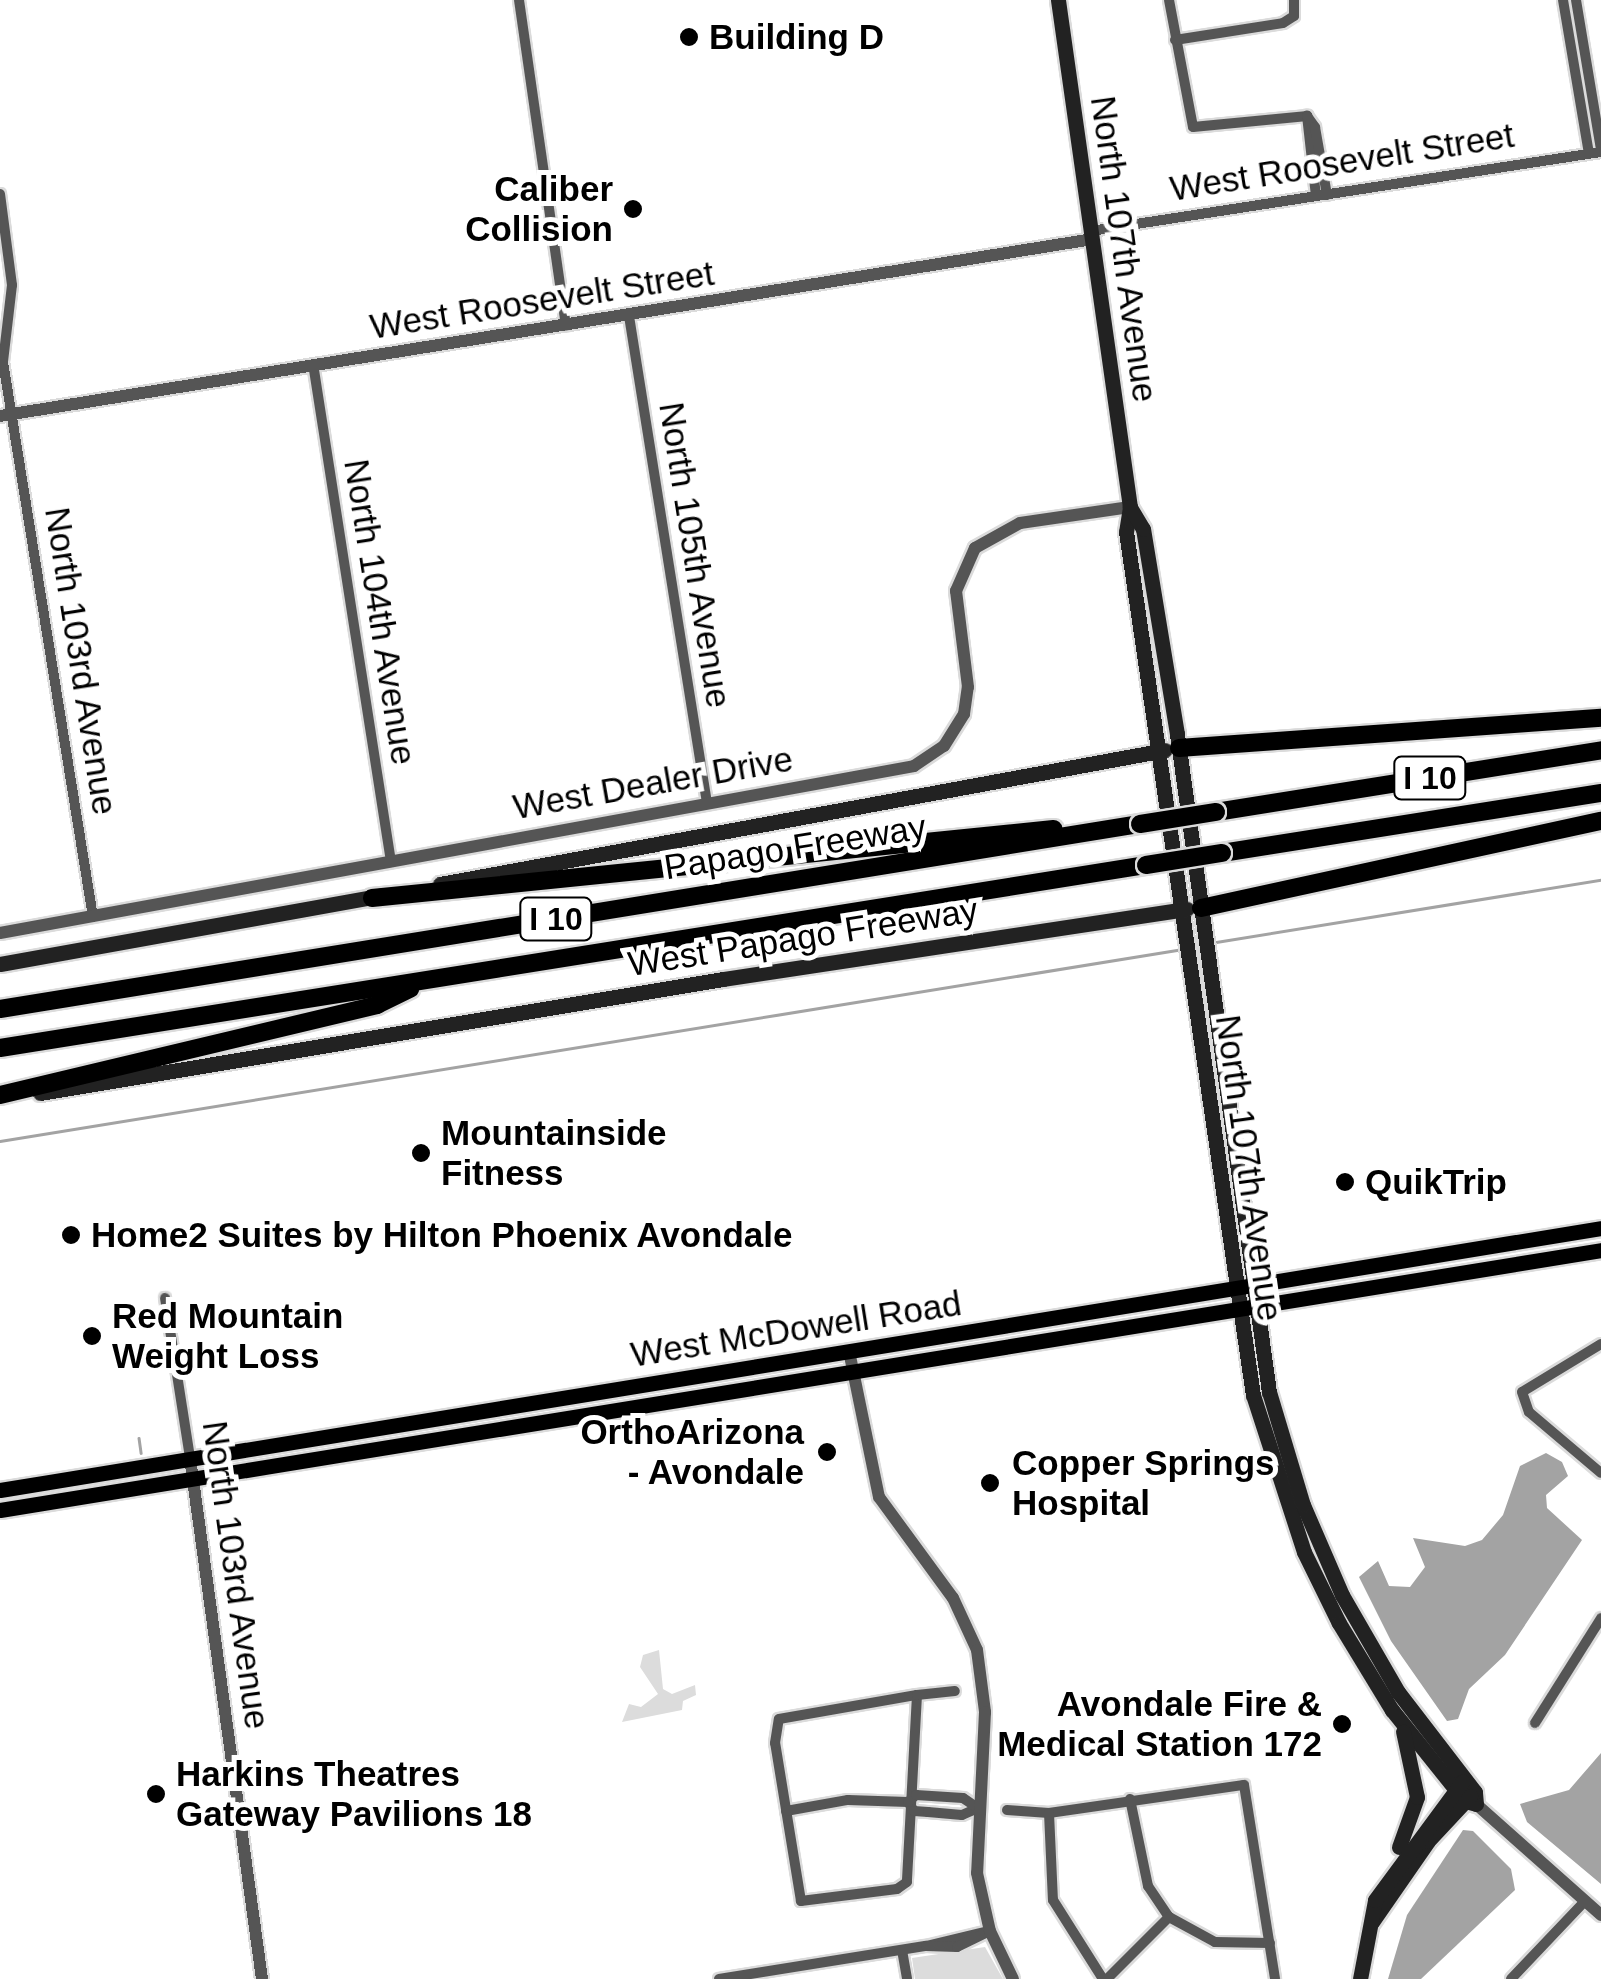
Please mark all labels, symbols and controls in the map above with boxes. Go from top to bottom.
place label: Building D [709,16,884,58]
marker: Building D [678,26,700,48]
street label: North 107th Avenue [1082,92,1166,406]
street label: West Roosevelt Street [1167,114,1517,210]
place label: Caliber Collision [465,168,613,250]
marker: Caliber Collision [622,198,644,220]
street label: West Roosevelt Street [367,252,717,348]
street label: North 105th Avenue [650,398,740,712]
street label: North 104th Avenue [335,455,425,769]
street label: North 103rd Avenue [36,503,126,819]
street label: West Dealer Drive [510,738,796,828]
road number: I 10 [1392,751,1468,805]
street label: Papago Freeway [661,806,929,888]
street label: West Papago Freeway [625,889,981,985]
road number: I 10 [518,892,594,946]
street label: North 107th Avenue [1207,1011,1291,1325]
place label: Mountainside Fitness [441,1112,667,1194]
marker: Mountainside Fitness [410,1142,432,1164]
place label: QuikTrip [1365,1161,1507,1203]
marker: QuikTrip [1334,1171,1356,1193]
place label: Home2 Suites by Hilton Phoenix Avondale [91,1214,794,1256]
marker: Home2 Suites by Hilton Phoenix Avondale [60,1224,82,1246]
street label: West McDowell Road [628,1282,964,1376]
place label: Red Mountain Weight Loss [112,1295,343,1377]
marker: Red Mountain Weight Loss [81,1325,103,1347]
place label: OrthoArizona - Avondale [580,1411,804,1493]
street label: North 103rd Avenue [193,1417,279,1733]
marker: OrthoArizona - Avondale [814,1439,840,1465]
place label: Copper Springs Hospital [1012,1442,1275,1524]
marker: Copper Springs Hospital [977,1470,1003,1496]
place label: Avondale Fire & Medical Station 172 [997,1683,1322,1765]
marker: Avondale Fire & Medical Station 172 [1331,1713,1353,1735]
place label: Harkins Theatres Gateway Pavilions 18 [176,1753,532,1835]
marker: Harkins Theatres Gateway Pavilions 18 [145,1783,167,1805]

